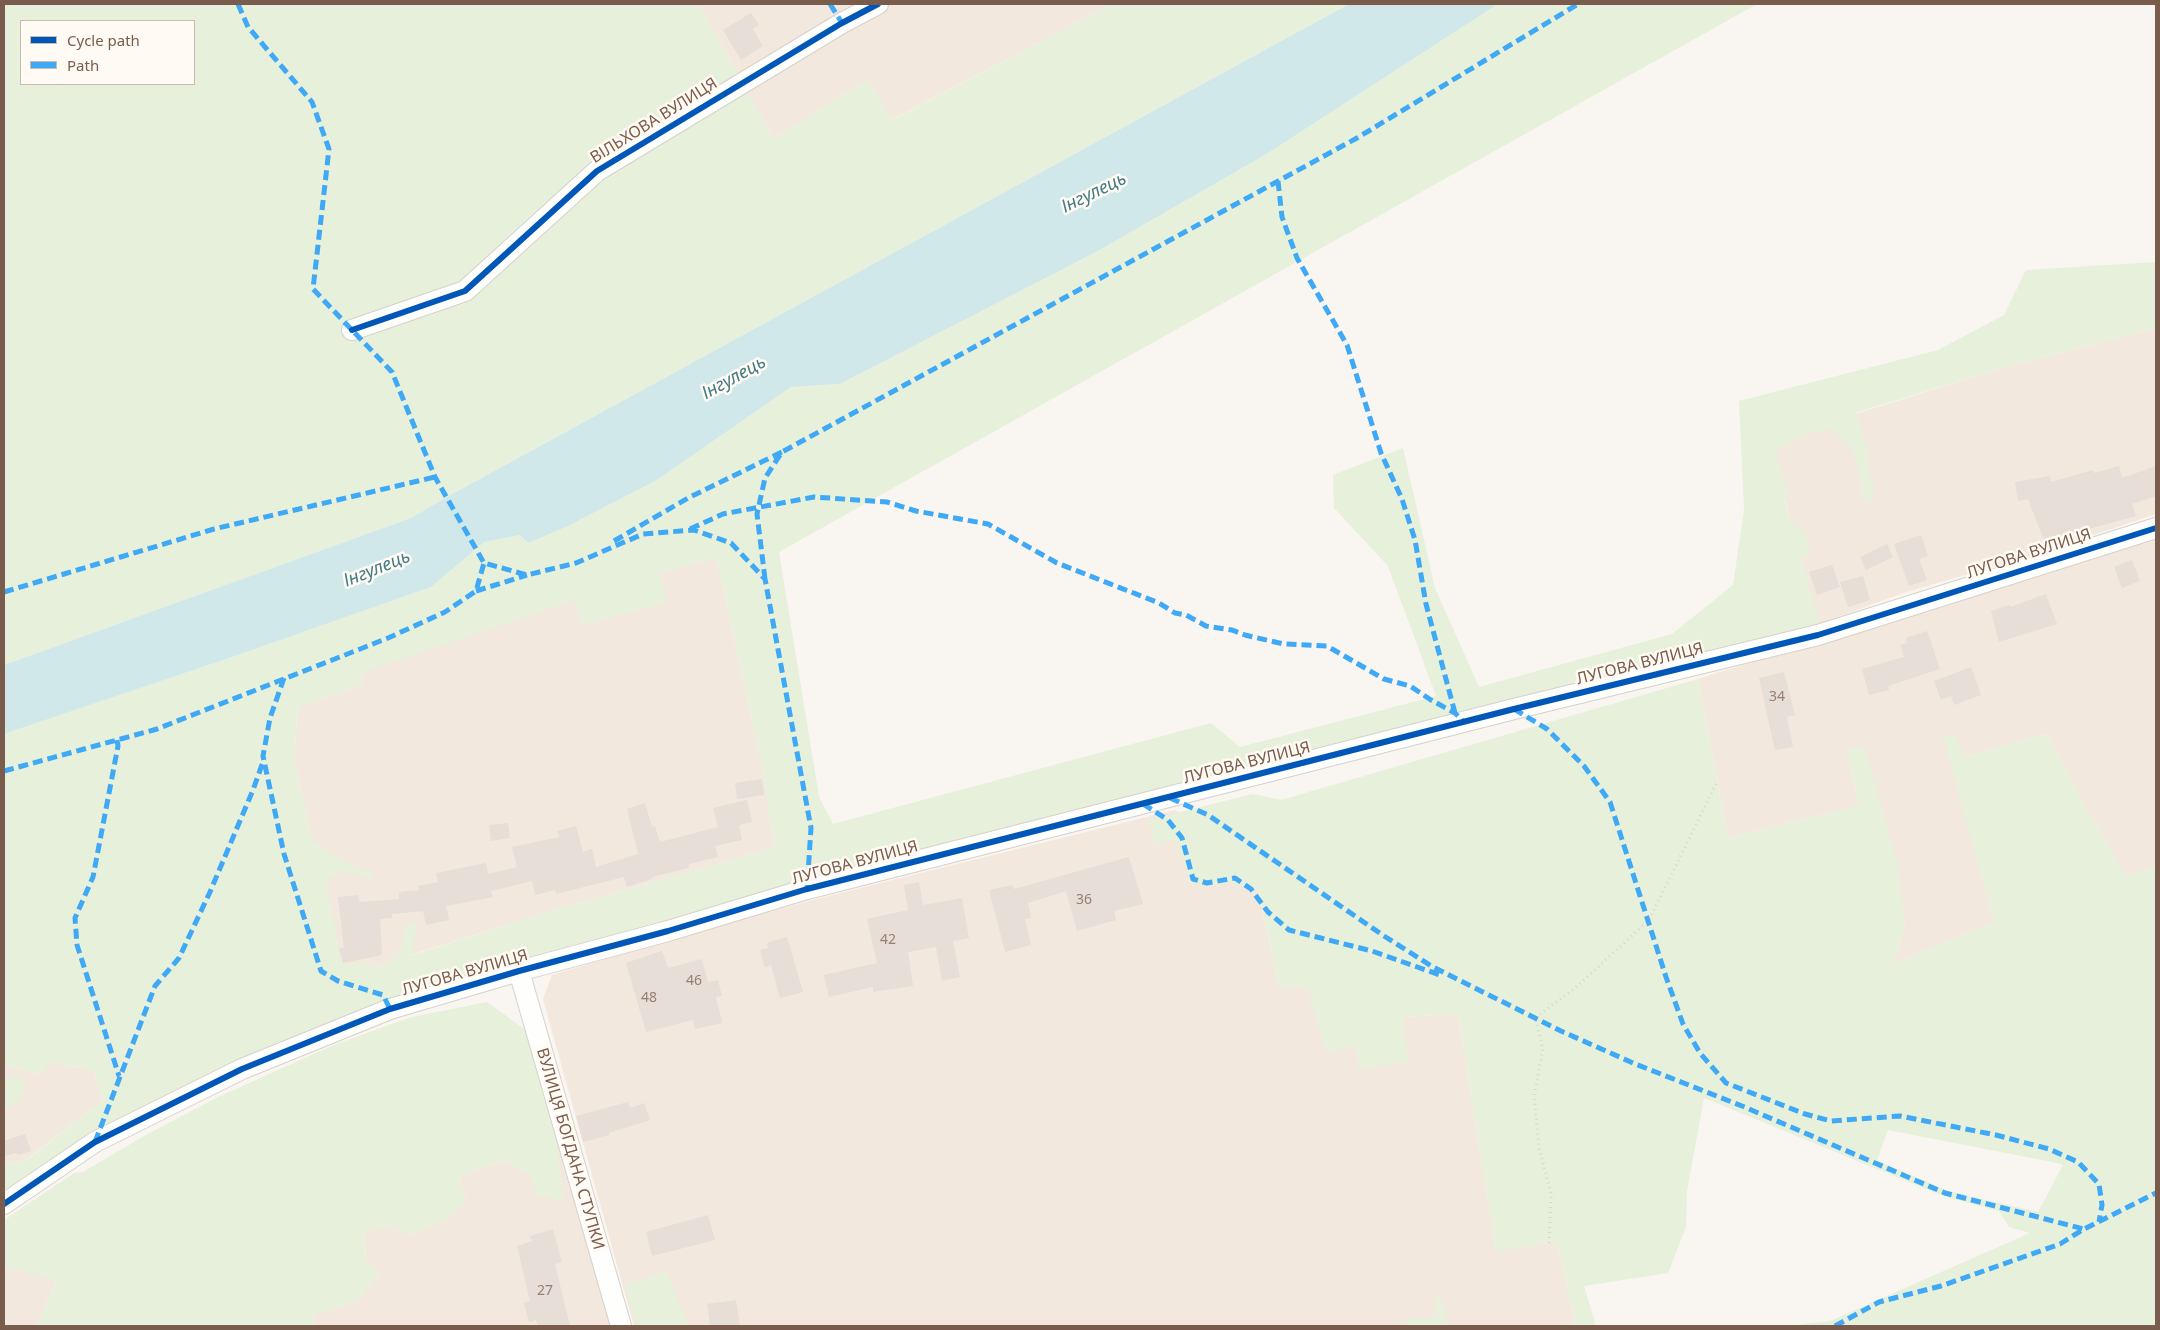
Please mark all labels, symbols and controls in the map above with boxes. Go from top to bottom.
legend [20,20,195,85]
text: Cycle path [67,30,140,50]
text: Path [67,55,99,75]
street label: ВІЛЬХОВА ВУЛИЦЯ [587,74,721,168]
water label: Інгулець [1058,168,1130,218]
water label: Інгулець [698,352,770,404]
street label: ЛУГОВА ВУЛИЦЯ [1964,525,2094,583]
water label: Інгулець [341,546,413,592]
street label: ЛУГОВА ВУЛИЦЯ [1575,639,1705,689]
house number: 34 [1769,689,1785,705]
street label: ЛУГОВА ВУЛИЦЯ [1182,738,1312,788]
street label: ЛУГОВА ВУЛИЦЯ [790,837,920,889]
house number: 36 [1076,892,1092,908]
house number: 42 [880,932,896,948]
street label: ЛУГОВА ВУЛИЦЯ [400,946,530,1000]
house number: 46 [686,973,702,989]
house number: 48 [641,990,657,1006]
street label: ВУЛИЦЯ БОГДАНА СТУПКИ [532,1046,608,1252]
house number: 27 [537,1283,553,1299]

